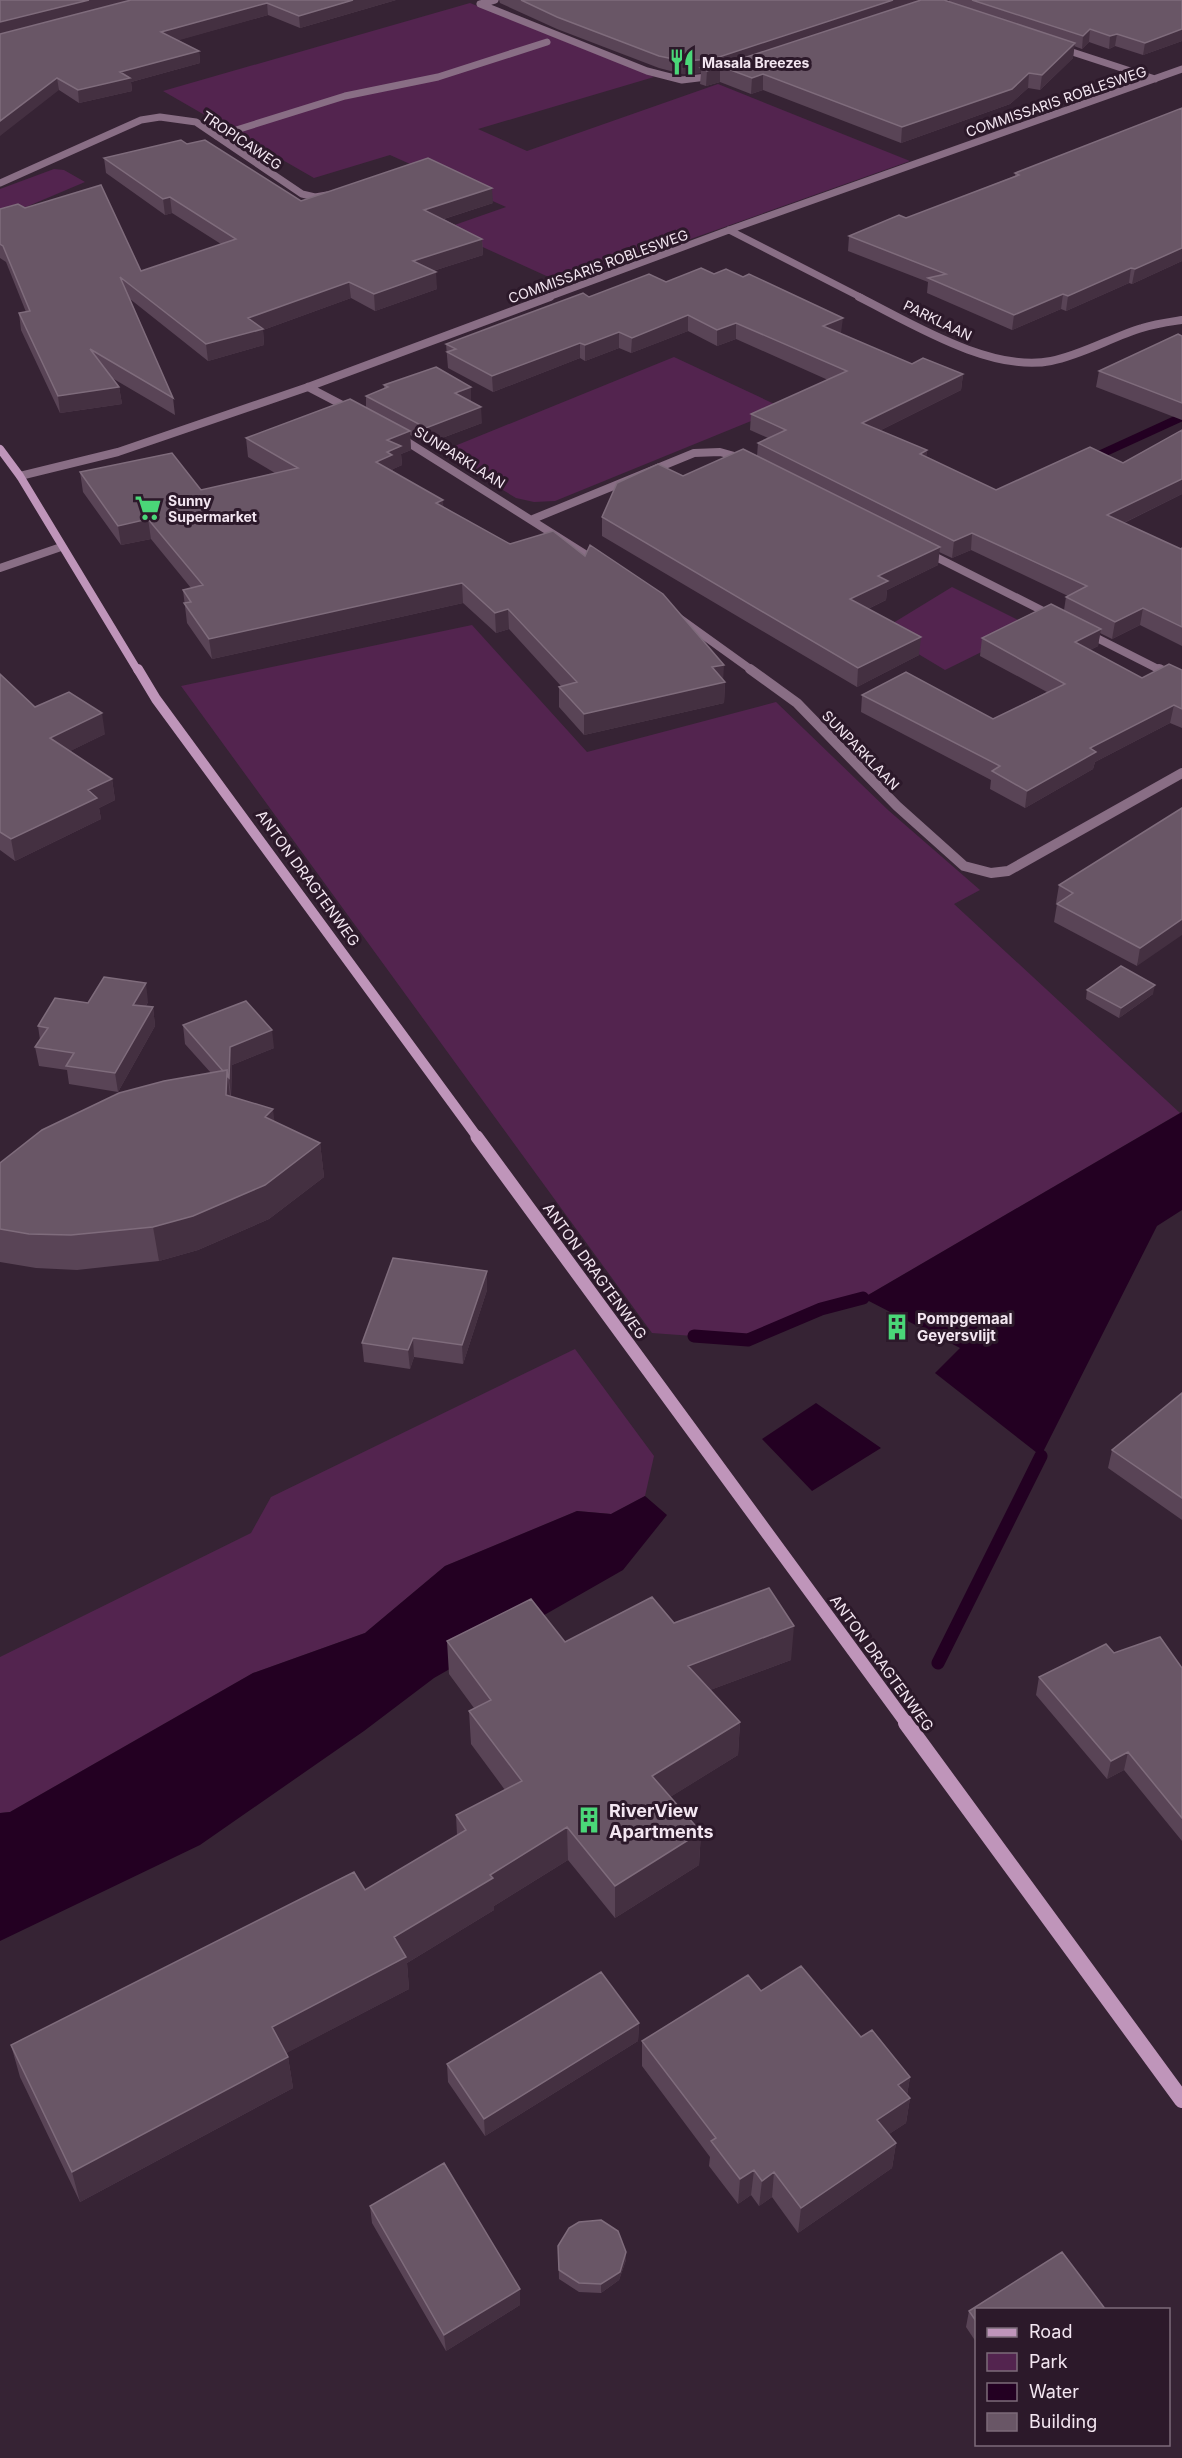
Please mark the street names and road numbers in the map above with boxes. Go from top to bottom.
street label: COMMISSARIS ROBLESWEG [963,62,1149,140]
street label: TROPICAWEG [199,107,285,173]
street label: COMMISSARIS ROBLESWEG [506,225,690,307]
street label: PARKLAAN [901,296,975,344]
street label: SUNPARKLAAN [411,422,509,492]
street label: SUNPARKLAAN [819,707,903,793]
street label: ANTON DRAGTENWEG [252,806,364,950]
street label: ANTON DRAGTENWEG [539,1199,651,1343]
street label: ANTON DRAGTENWEG [826,1591,938,1735]

